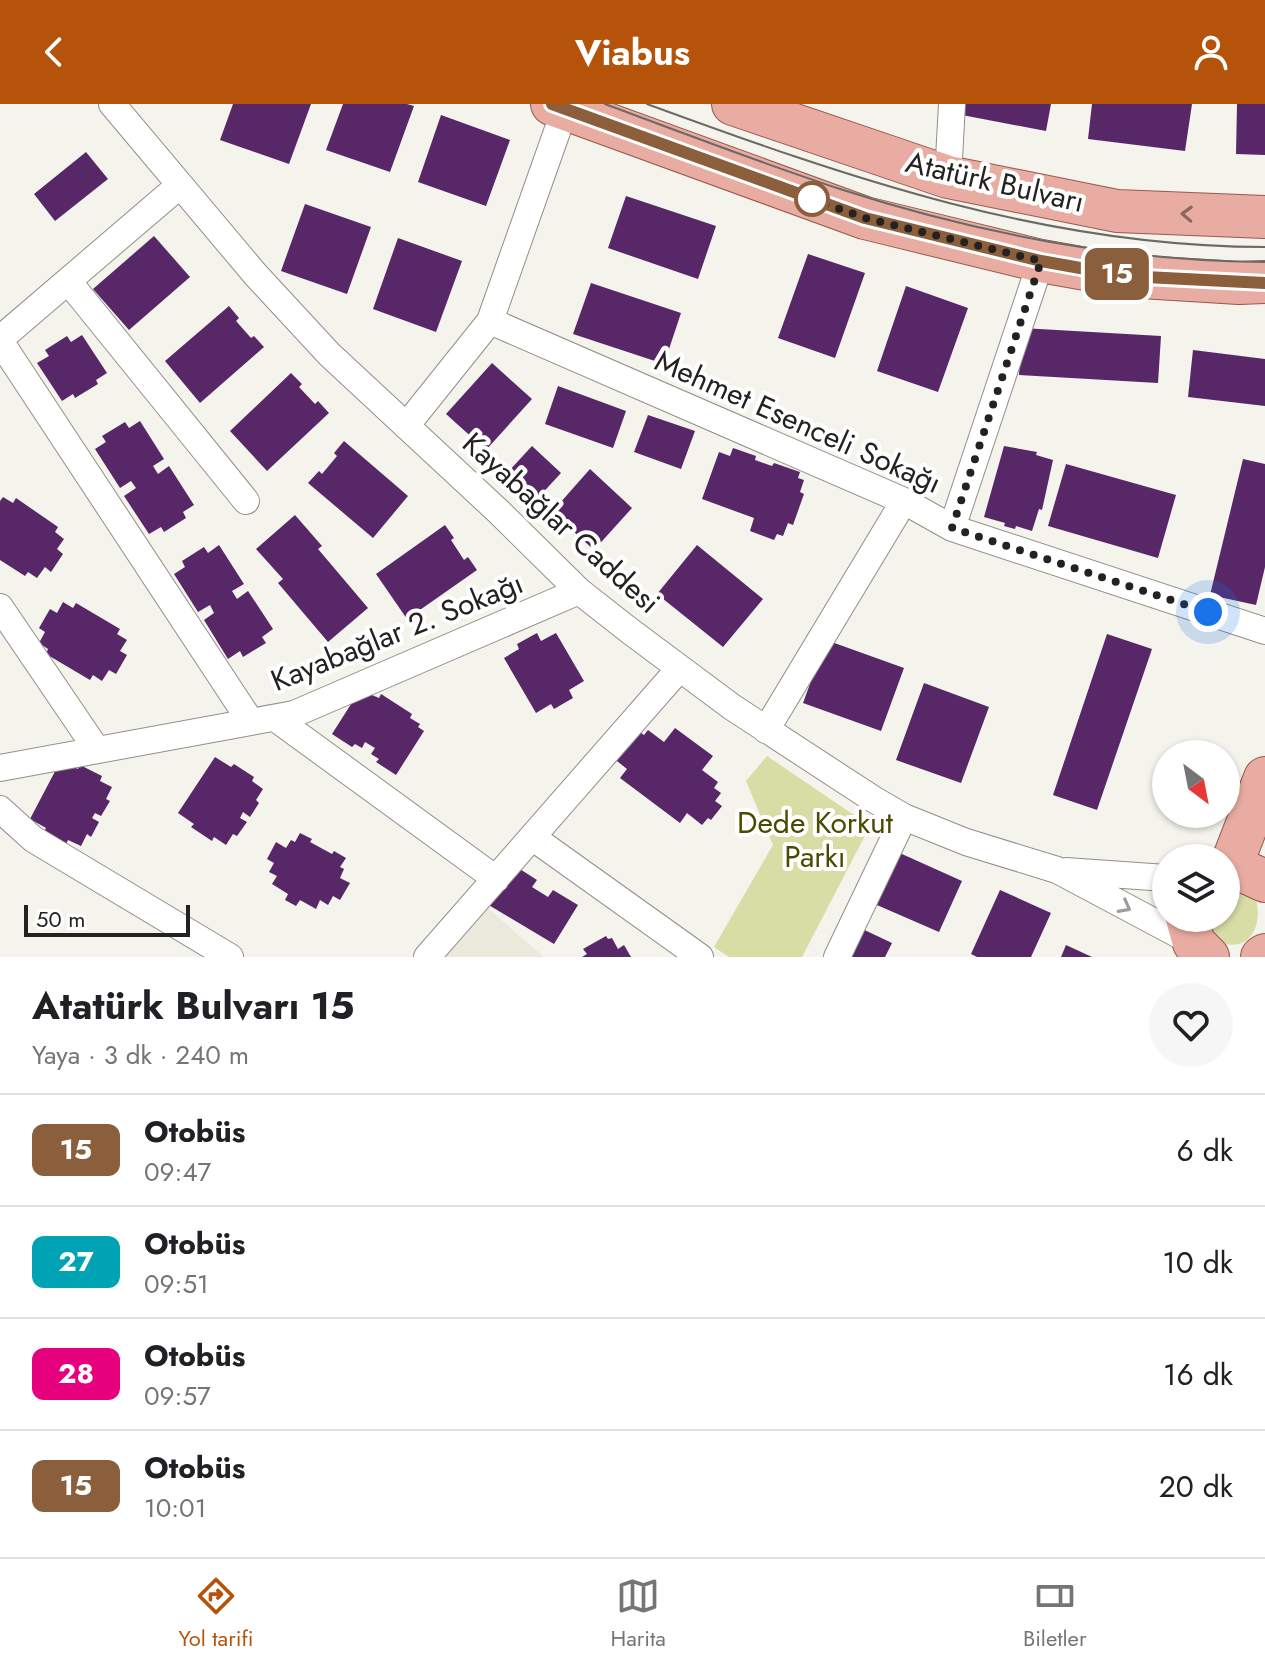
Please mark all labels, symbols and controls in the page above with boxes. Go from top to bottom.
text: Viabus [575,26,690,78]
icon: back [32,30,76,74]
icon: person [1189,30,1233,74]
street label: Atatürk Bulvarı [902,140,1089,223]
unlabelled marker [795,182,829,216]
one-way arrow [1180,205,1193,222]
line badge: 15 [1081,248,1153,300]
text: 15 [1101,253,1133,294]
street label: Mehmet Esenceli Sokağı [648,339,948,504]
street label: Kayabağlar Caddesi [453,422,670,623]
street label: Kayabağlar 2. Sokağı [264,561,529,702]
your location [1188,592,1228,632]
north arrow [1152,740,1240,828]
map controls [1152,740,1240,932]
park label: Dede Korkut Parkı [737,801,894,878]
button: layers [1152,844,1240,932]
one-way arrow [1117,897,1132,912]
scale bar [24,901,190,937]
text: 50 m [36,903,85,935]
text: Atatürk Bulvarı 15 [32,978,355,1033]
button: heart [1149,983,1233,1067]
text: Yaya · 3 dk · 240 m [32,1036,249,1074]
text: Otobüs [144,1110,245,1153]
text: 15 [60,1129,92,1170]
text: 6 dk [1176,1129,1233,1172]
text: 09:47 [144,1153,211,1191]
text: Otobüs [144,1222,245,1265]
text: 27 [58,1241,94,1282]
text: 10 dk [1162,1241,1233,1284]
text: 09:51 [144,1265,209,1303]
text: Otobüs [144,1334,245,1377]
text: 28 [58,1353,94,1394]
text: 16 dk [1163,1353,1233,1396]
text: 09:57 [144,1377,211,1415]
text: Otobüs [144,1446,245,1489]
text: 15 [60,1465,92,1506]
text: 20 dk [1159,1465,1233,1508]
text: 10:01 [144,1489,206,1527]
tab: Yol tarifi [178,1574,253,1654]
tab: Harita [610,1574,666,1654]
tab: Biletler [1023,1574,1086,1654]

